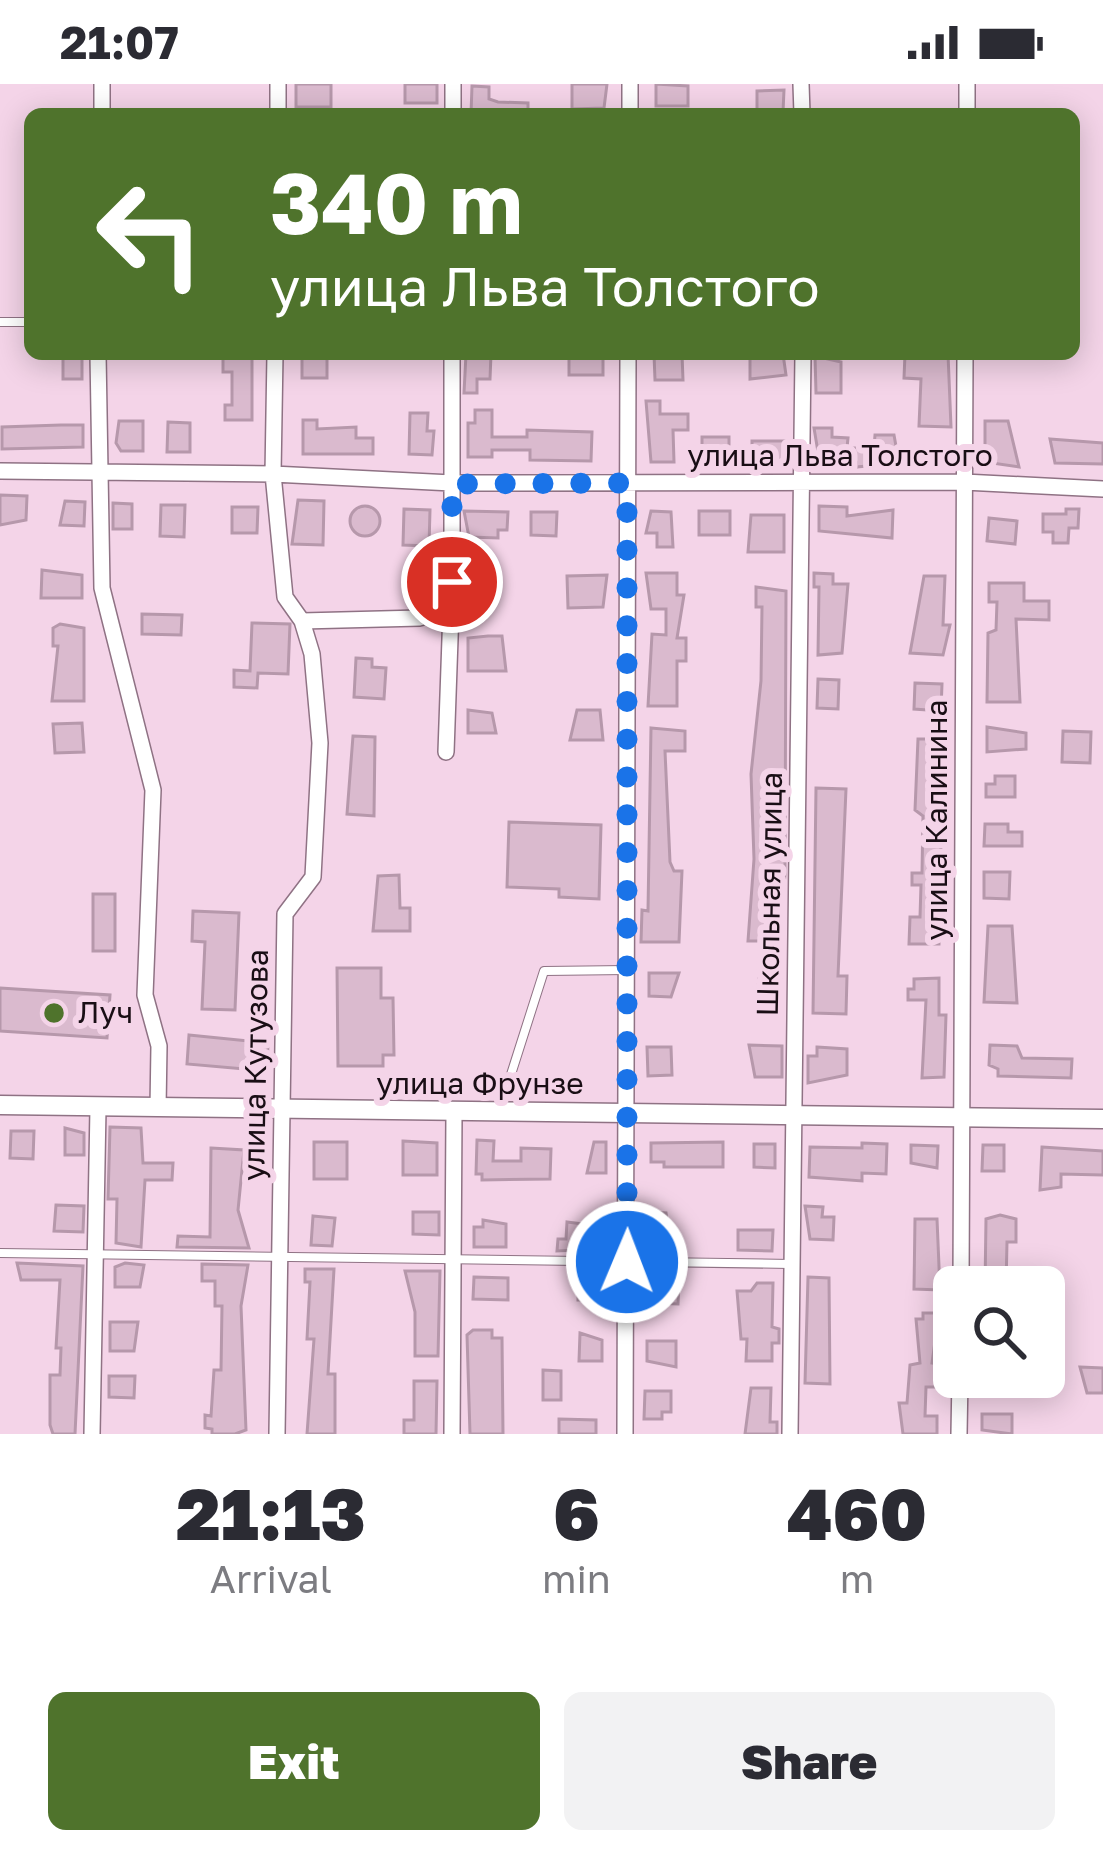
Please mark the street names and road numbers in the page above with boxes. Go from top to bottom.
street label: улица Льва Толстого [687,437,993,473]
street label: улица Калинина [918,700,954,940]
street label: Школьная улица [749,771,789,1017]
street label: улица Кутузова [235,949,275,1181]
street label: улица Фрунзе [376,1065,584,1101]

